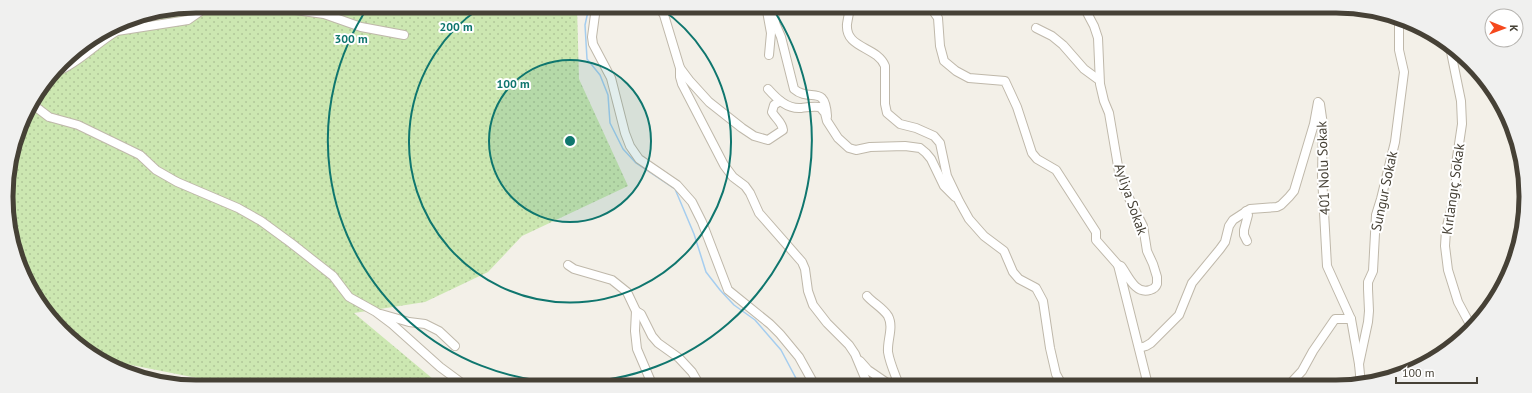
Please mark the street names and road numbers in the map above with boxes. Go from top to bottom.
street label: 401 Nolu Sokak [1312,120,1334,215]
street label: Kırlangıç Sokak [1438,142,1468,236]
street label: Sungur Sokak [1367,149,1401,233]
street label: Ayliya Sokak [1110,161,1152,237]

